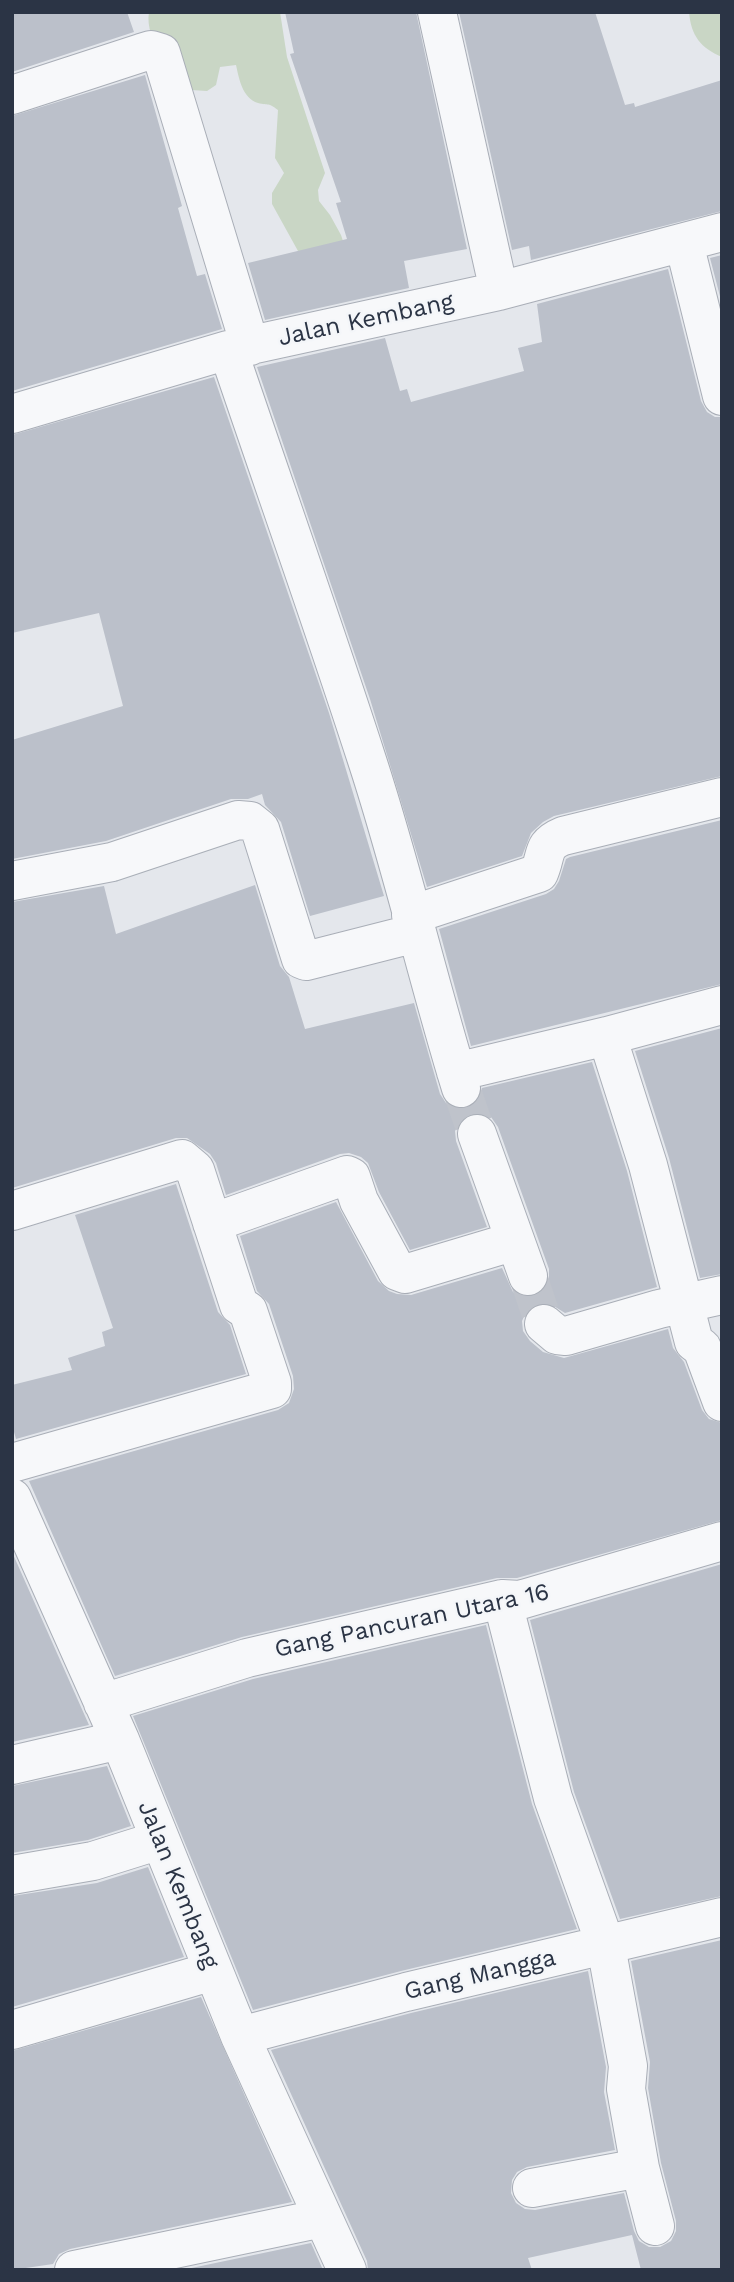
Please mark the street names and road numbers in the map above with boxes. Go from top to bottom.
street label: Jalan Kembang [276,287,456,353]
street label: Gang Pancuran Utara 16 [272,1578,552,1664]
street label: Jalan Kembang [131,1797,225,1973]
street label: Gang Mangga [401,1944,559,2006]

